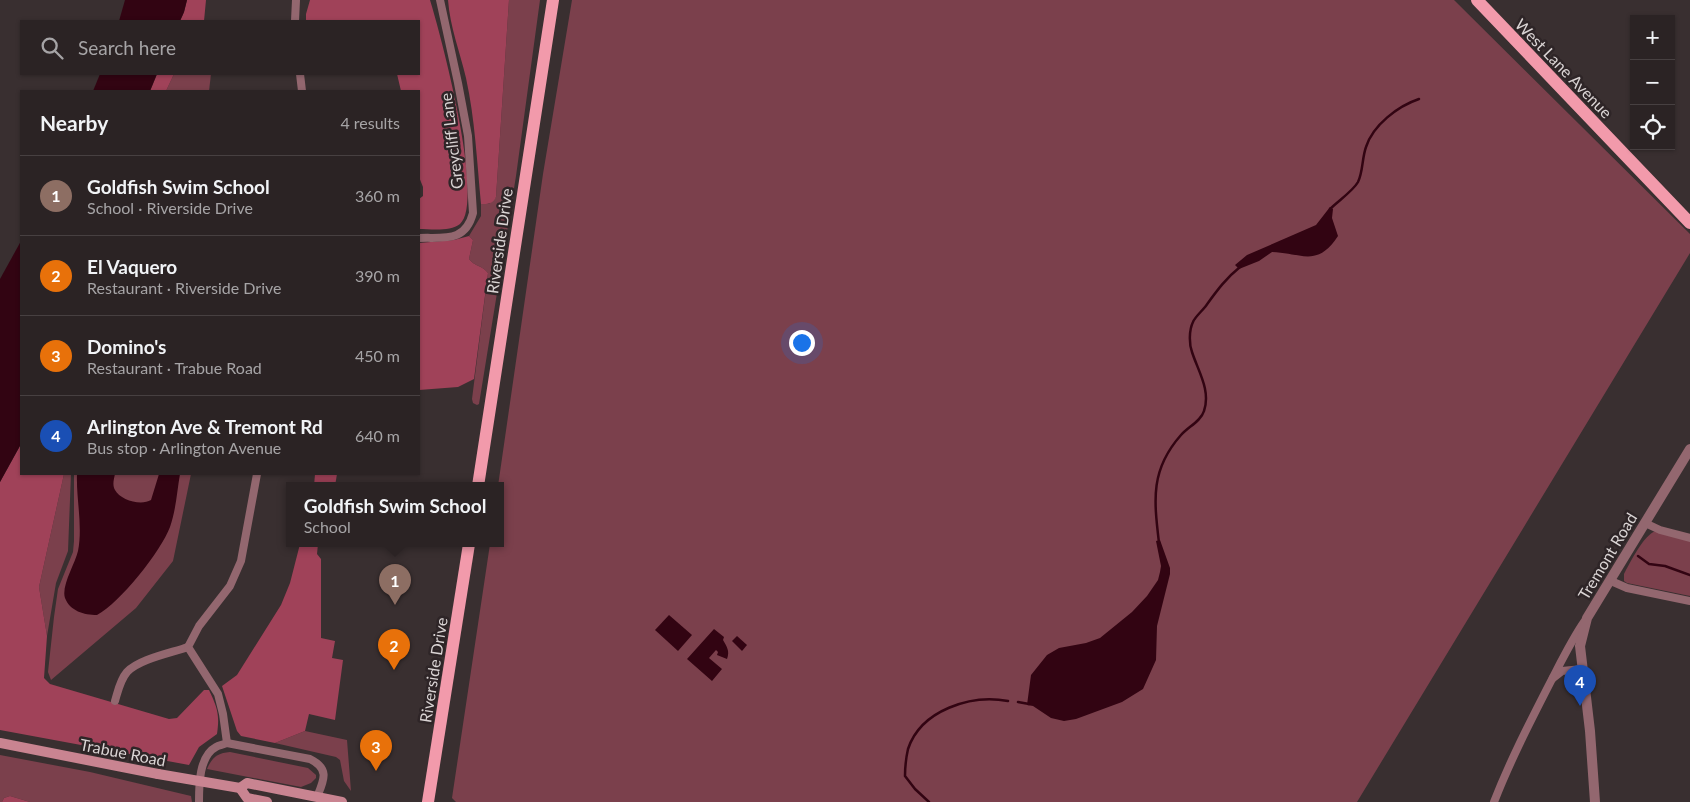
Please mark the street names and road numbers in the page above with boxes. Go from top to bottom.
street label: West Lane Avenue [1512,14,1616,122]
street label: Greycliff Lane [436,92,466,190]
street label: Riverside Drive [482,187,516,295]
street label: Tremont Road [1574,509,1640,603]
street label: Riverside Drive [415,616,451,724]
street label: Trabue Road [78,734,168,770]

